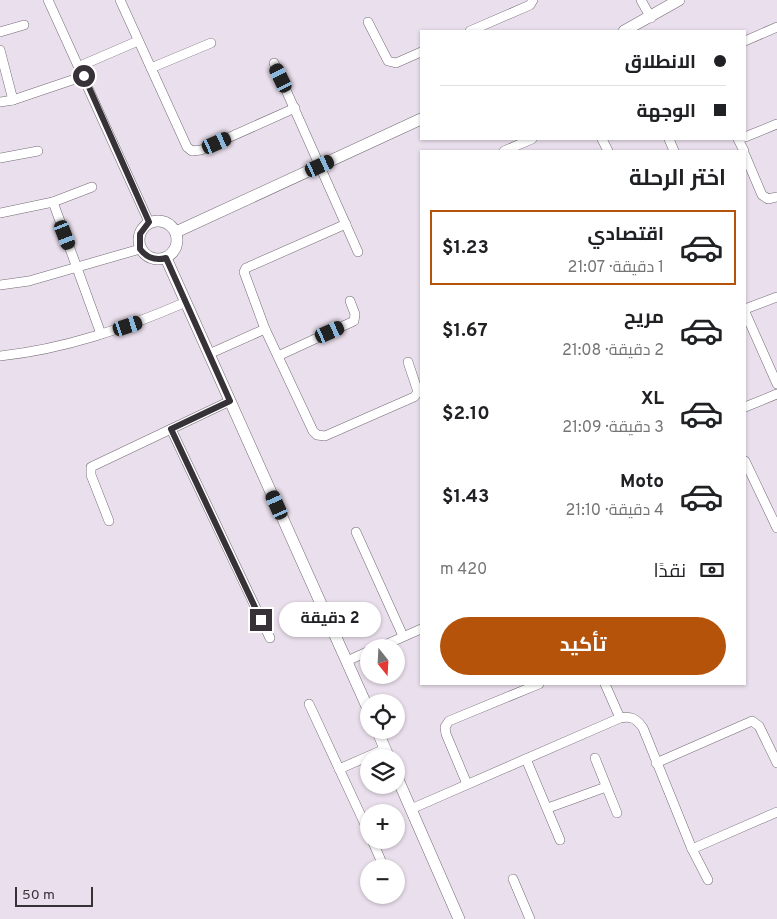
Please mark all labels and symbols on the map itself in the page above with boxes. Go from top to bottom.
car [267,61,294,95]
route start [73,65,95,87]
car [200,130,233,156]
car [303,153,336,179]
car [52,218,77,252]
car [111,314,144,338]
car [313,319,346,345]
car [264,488,289,522]
callout: 2 دقيقة [278,602,381,638]
route end [250,609,272,631]
north arrow [360,639,405,684]
scale bar [15,884,92,907]

